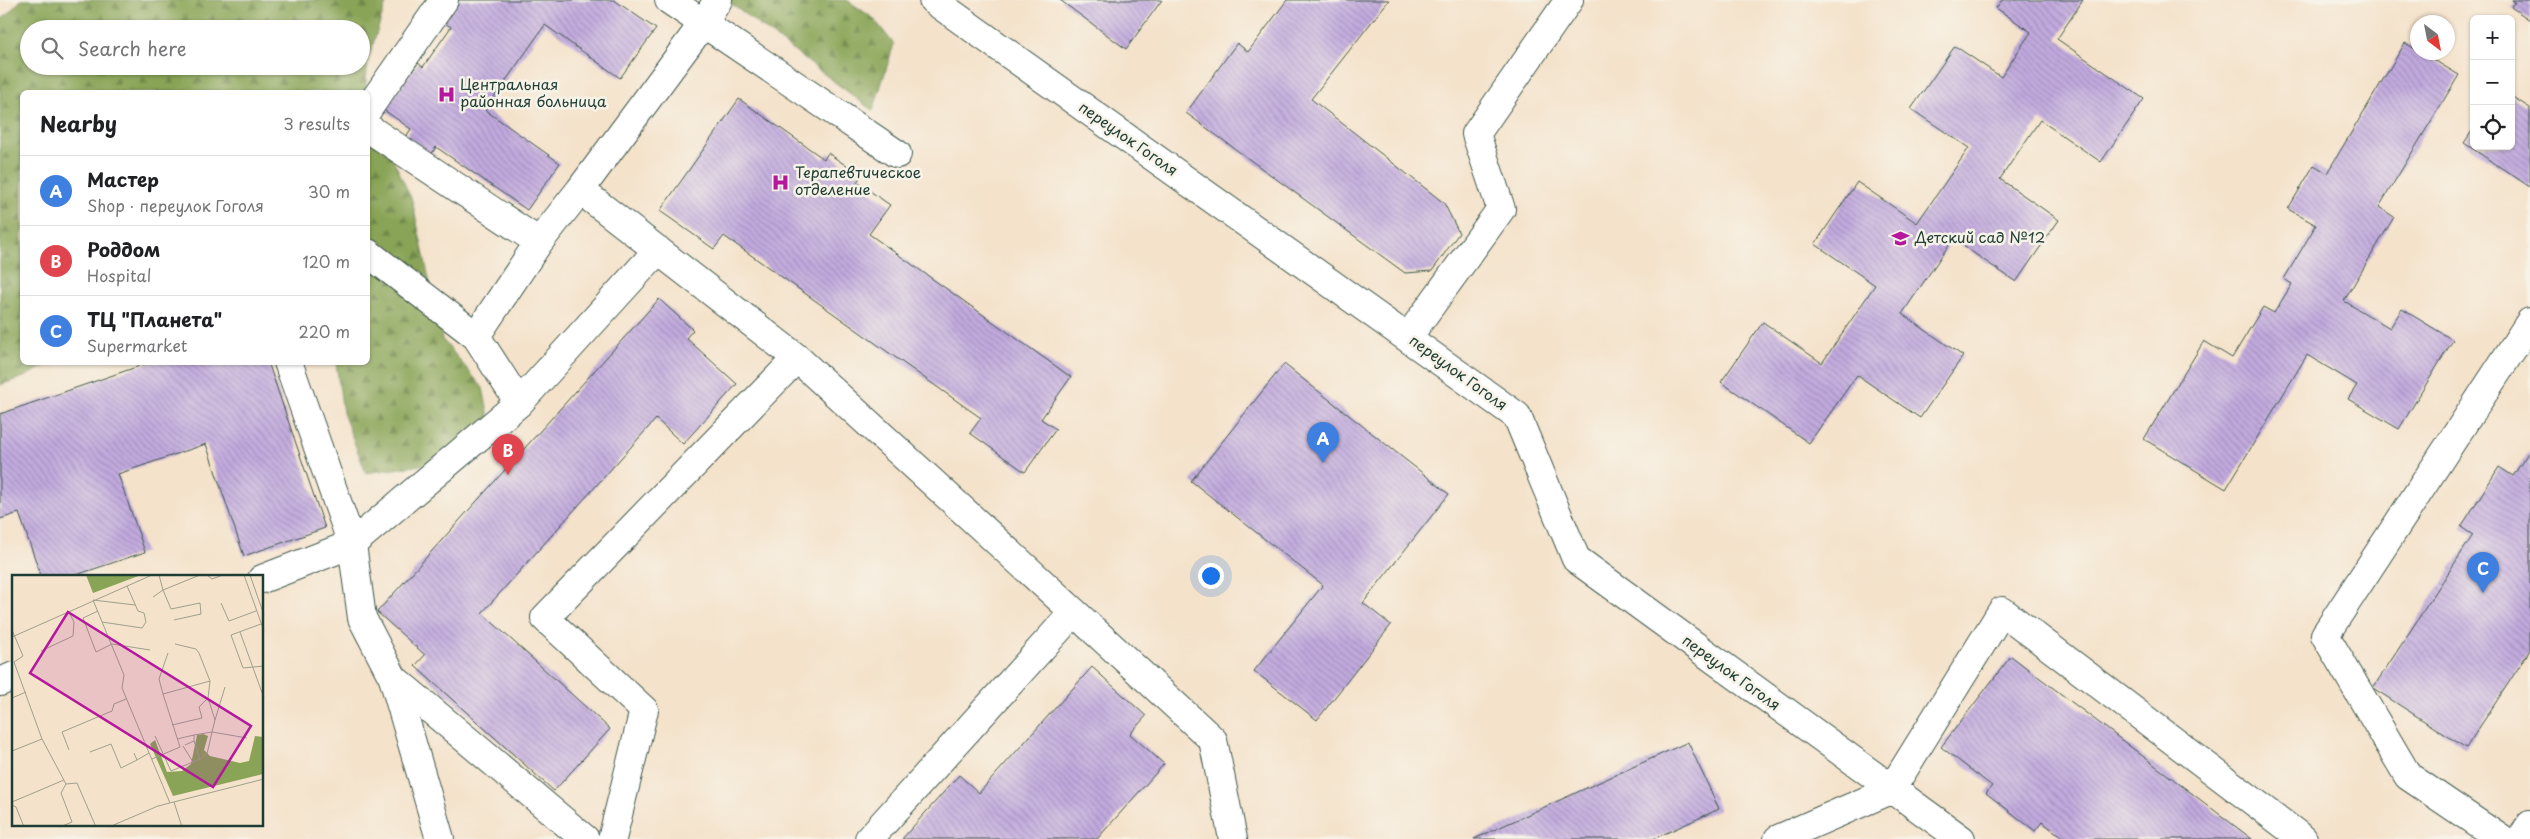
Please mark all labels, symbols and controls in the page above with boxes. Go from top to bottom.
north arrow [2410,15,2455,60]
map controls [2470,15,2515,150]
button: + [2470,15,2515,60]
search box [20,20,370,75]
icon: search [38,34,66,62]
text: Search here [78,34,187,62]
button: − [2470,60,2515,105]
place label: Центральная районная больница [460,72,607,112]
hospital icon: Центральная районная больница [436,84,456,104]
street label: переулок Гоголя [1075,95,1183,181]
button: locate [2470,105,2515,150]
text: Nearby [40,107,117,139]
text: 3 results [283,111,350,135]
place label: Терапевтическое отделение [795,160,921,200]
text: Мастер [87,165,159,193]
hospital icon: Терапевтическое отделение [771,172,791,192]
text: A [50,179,62,203]
text: 30 m [308,179,350,203]
text: Shop · переулок Гоголя [87,193,264,217]
place label: Детский сад №12 [1914,225,2045,248]
school or university icon: Детский сад №12 [1891,228,1911,248]
text: Роддом [87,235,160,263]
text: B [51,249,61,273]
text: 120 m [303,249,350,273]
text: Hospital [87,263,151,287]
text: ТЦ "Планета" [87,305,222,333]
text: C [50,319,62,343]
text: 220 m [299,319,350,343]
street label: переулок Гоголя [1405,328,1513,415]
text: Supermarket [87,333,187,357]
pin: A [1307,422,1339,463]
pin: B [492,434,524,475]
pin: C [2467,552,2499,593]
your location [1198,563,1224,589]
inset map [12,575,264,826]
street label: переулок Гоголя [1678,628,1786,715]

